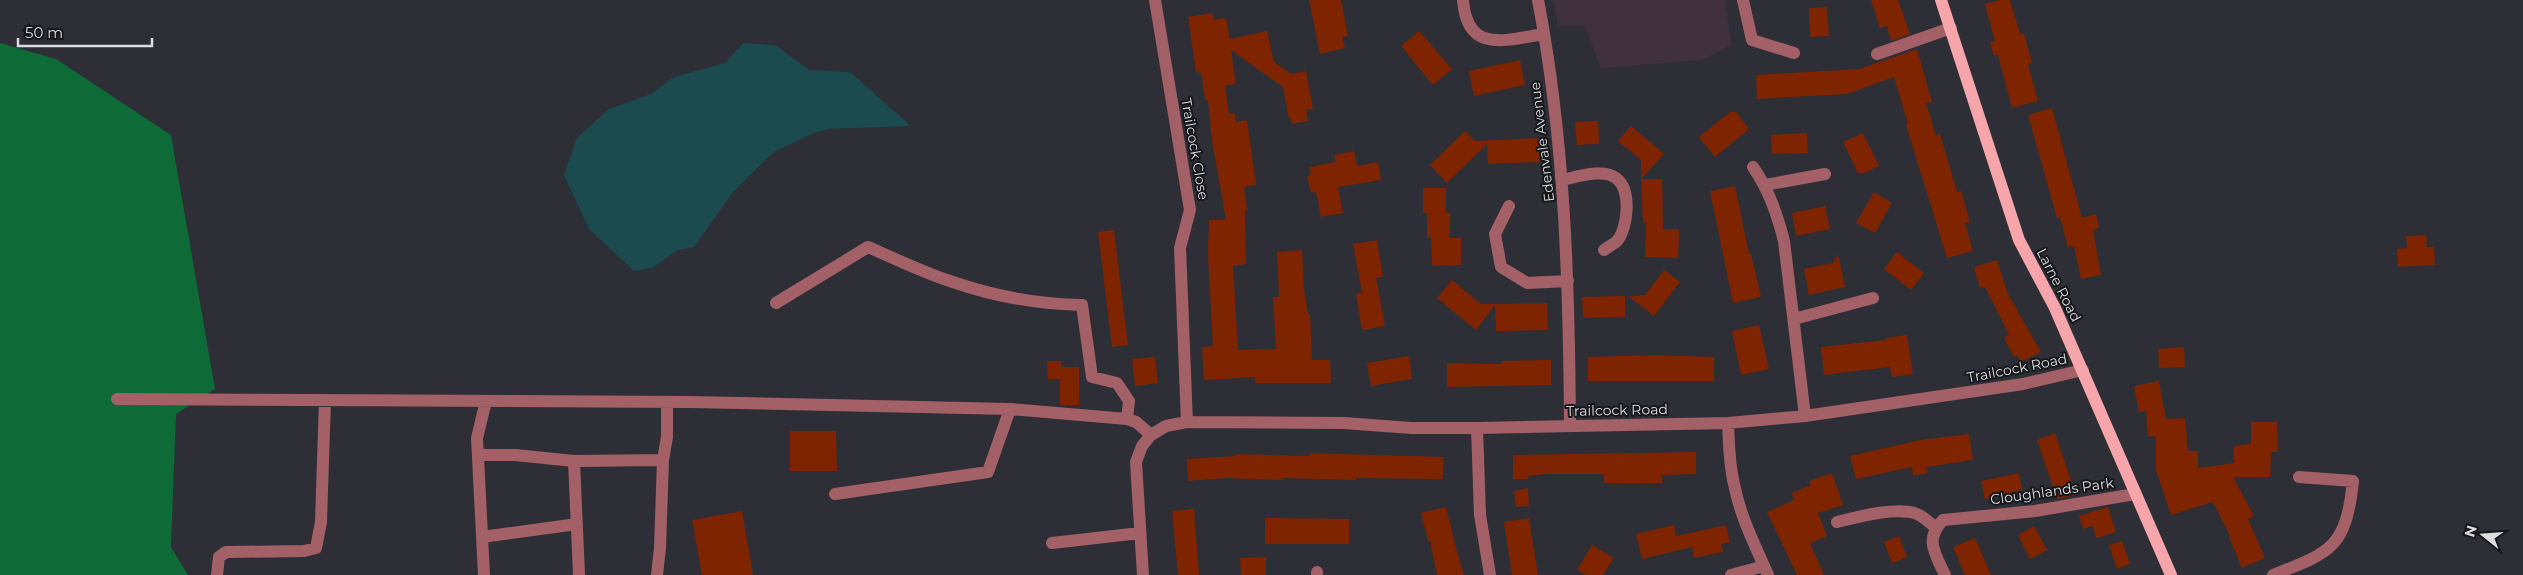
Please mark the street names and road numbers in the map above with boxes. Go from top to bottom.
street label: Edenvale Avenue [1526,81,1558,203]
street label: Trailcock Close [1177,97,1213,201]
street label: Larne Road [2033,245,2085,325]
street label: Trailcock Road [1965,349,2069,387]
street label: Trailcock Road [1566,400,1668,420]
street label: Cloughlands Park [1989,473,2115,509]

